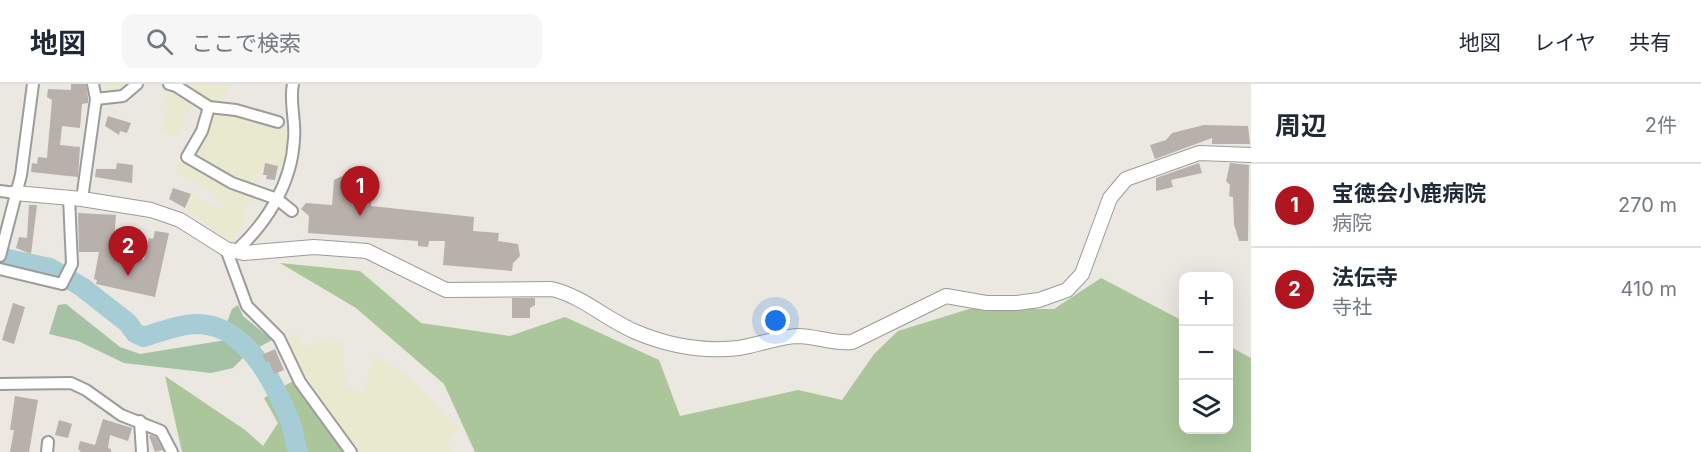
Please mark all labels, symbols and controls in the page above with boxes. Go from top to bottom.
search box [122,14,542,68]
icon: search [143,25,176,58]
text: 地図 [30,26,86,60]
text: ここで検索 [191,30,301,56]
text: 地図 [1459,30,1501,55]
text: レイヤ [1534,30,1596,55]
text: 共有 [1629,30,1671,55]
text: 周辺 [1275,110,1327,141]
text: 2件 [1645,113,1677,137]
pin: 1 [340,166,380,216]
text: 宝徳会小鹿病院 [1332,180,1486,206]
text: 1 [1290,193,1299,217]
text: 270 m [1618,193,1677,217]
text: 病院 [1332,211,1372,235]
pin: 2 [108,226,148,276]
text: 法伝寺 [1332,264,1398,290]
map controls [1179,272,1233,434]
button: + [1179,272,1233,326]
text: 2 [1288,277,1301,301]
text: 410 m [1621,277,1677,301]
text: 寺社 [1332,295,1372,319]
your location [761,306,790,335]
button: − [1179,326,1233,380]
button: layers [1179,380,1233,434]

